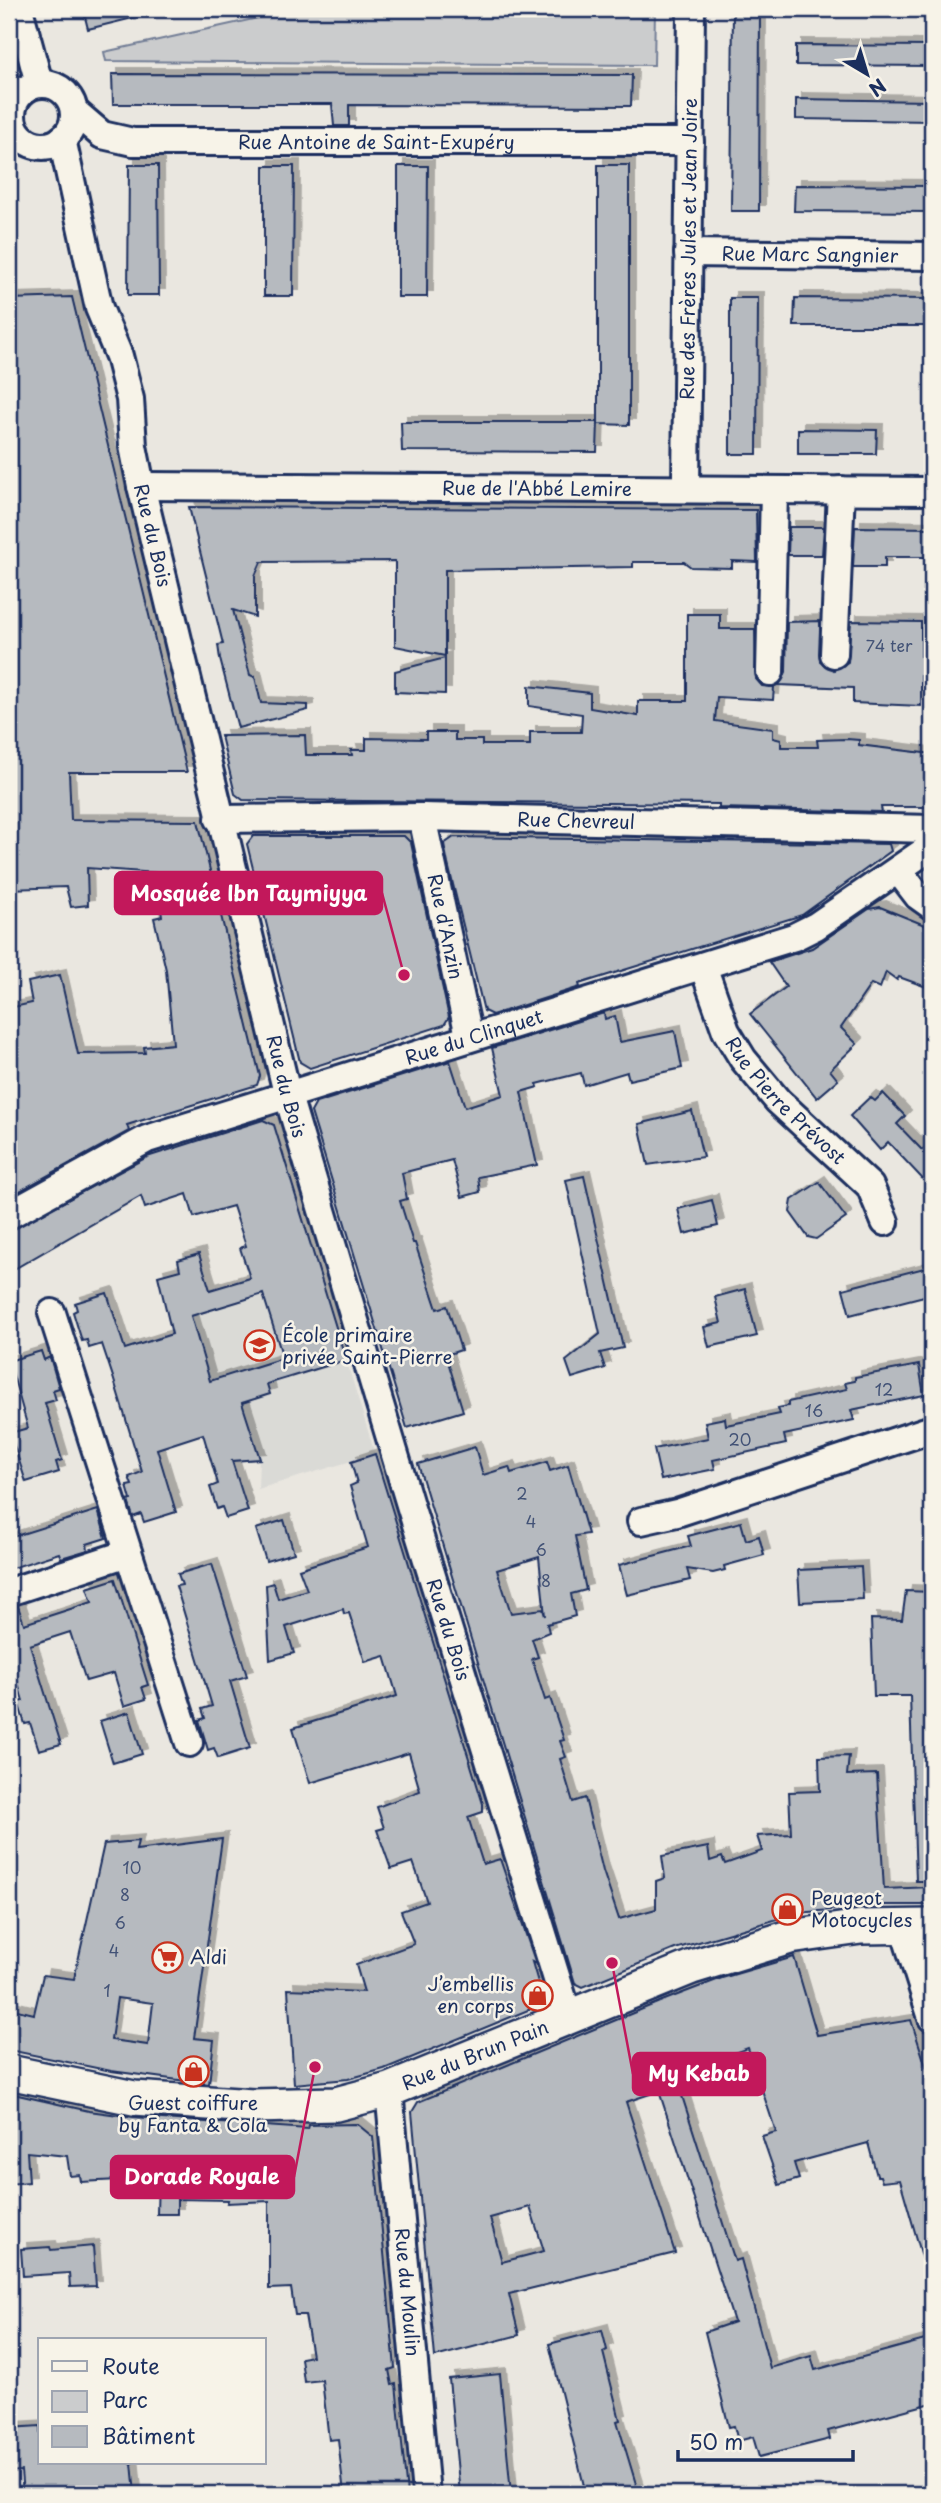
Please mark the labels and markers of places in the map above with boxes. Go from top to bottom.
callout: Mosquée Ibn Taymiyya [115,872,382,914]
place label: École primaire privée Saint-Pierre [282,1320,452,1370]
school or university icon: École primaire privée Saint-Pierre [242,1329,276,1363]
place label: Peugeot Motocycles [811,1883,912,1933]
shop icon: Peugeot Motocycles [771,1892,805,1926]
supermarket icon: Aldi [150,1940,184,1974]
place label: Aldi [190,1942,227,1970]
place label: J’embellis en corps [428,1969,514,2019]
shop icon: J’embellis en corps [520,1978,554,2012]
callout: My Kebab [633,2053,765,2095]
shop icon: Guest coiffure by Fanta & Cola [176,2055,210,2089]
place label: Guest coiffure by Fanta & Cola [119,2088,268,2138]
callout: Dorade Royale [111,2156,294,2198]

